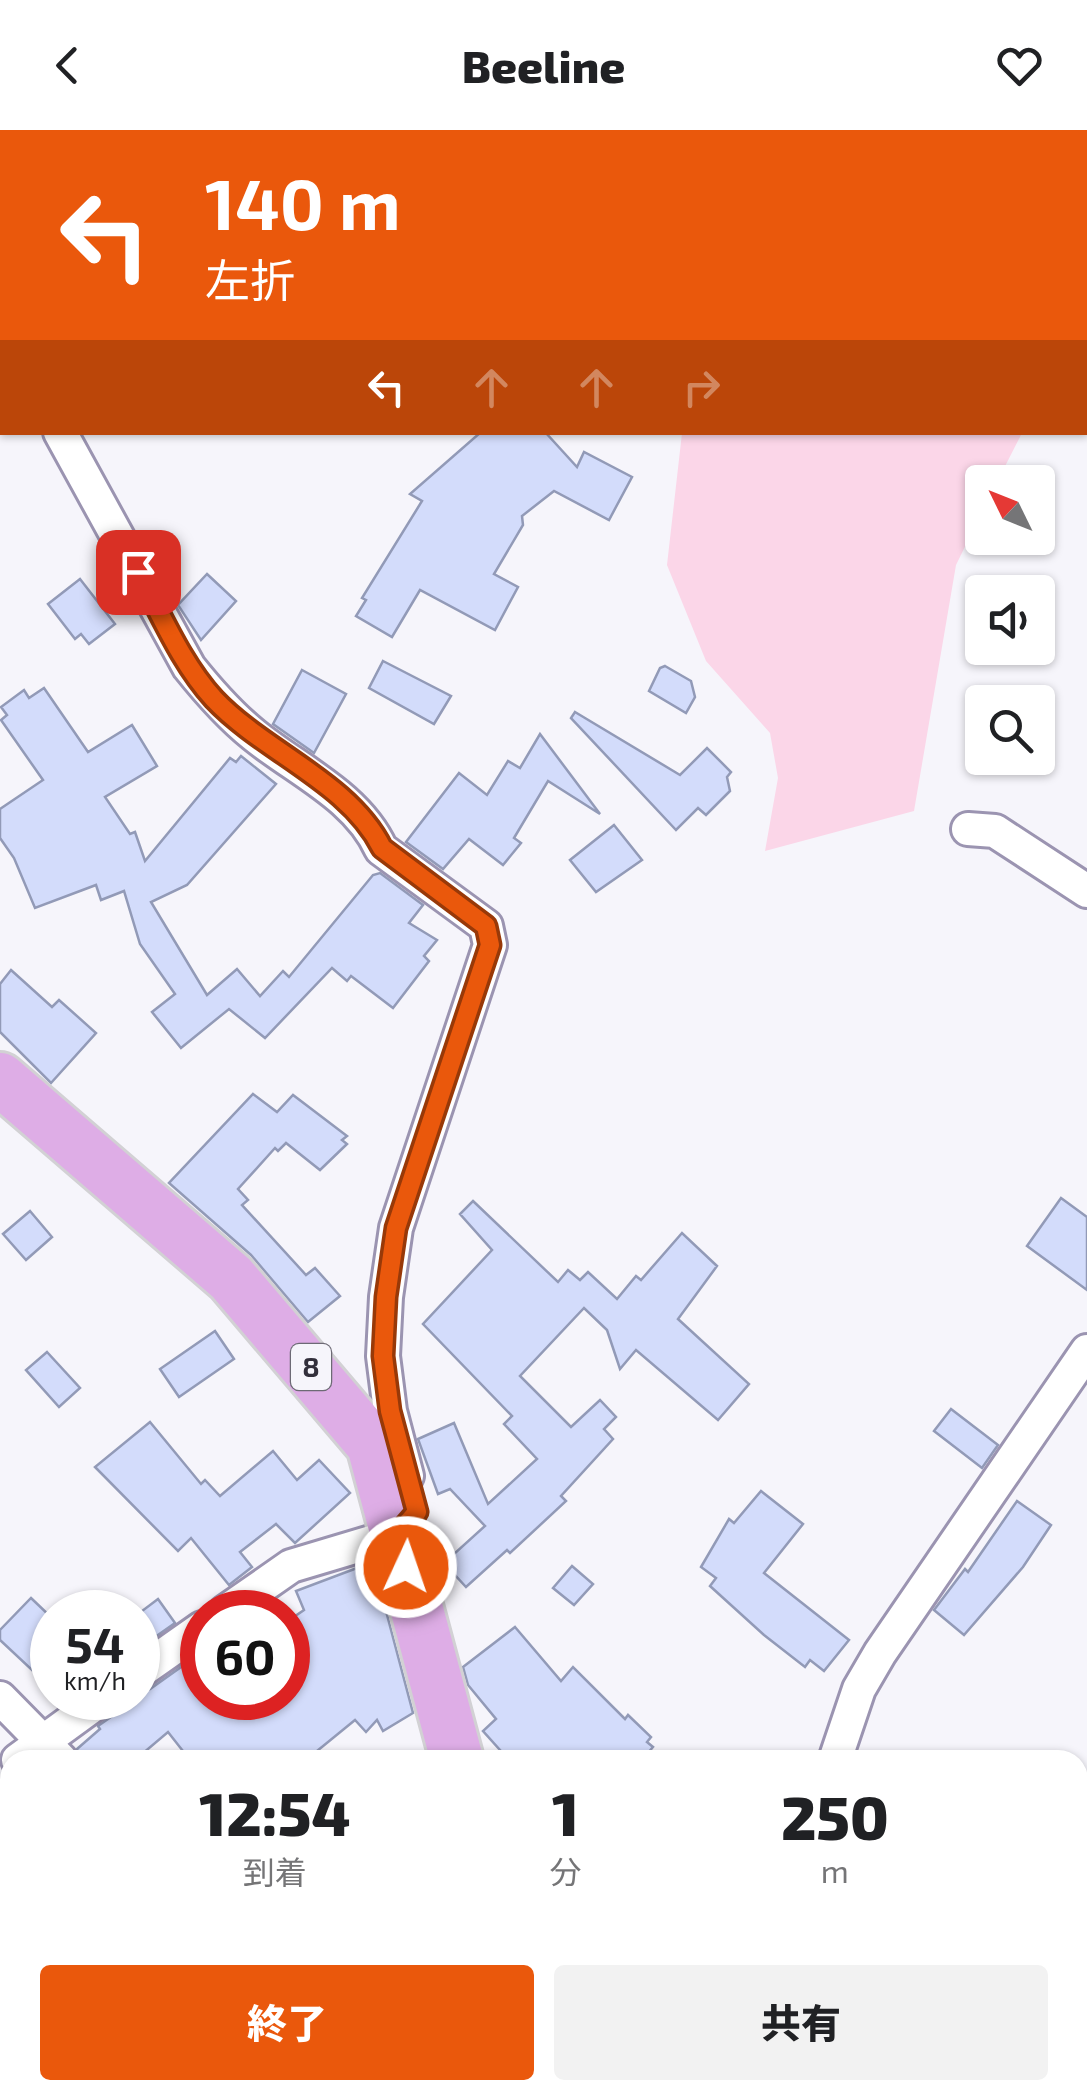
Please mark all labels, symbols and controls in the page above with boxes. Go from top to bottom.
icon: back [40,38,95,93]
text: Beeline [462,38,625,92]
icon: heart [992,38,1047,93]
text: 140 m [205,160,401,244]
icon: left [40,170,170,300]
text: 左折 [205,252,295,306]
icon: left [359,360,414,415]
icon: ahead [464,360,519,415]
icon: ahead [569,360,624,415]
icon: right [674,360,729,415]
north arrow [965,465,1055,555]
map controls [965,465,1055,775]
pin [96,530,181,615]
icon: arrive [111,545,166,600]
button: sound [965,575,1055,665]
button: search [965,685,1055,775]
road number: 8 [291,1344,331,1390]
position arrow [354,1515,458,1619]
speed limit sign: 60 [180,1590,310,1720]
text: 54 [65,1613,125,1673]
text: km/h [64,1665,126,1695]
text: 12:54 [199,1776,350,1848]
text: 1 [552,1776,579,1848]
text: 250 [781,1780,889,1852]
text: m [821,1851,849,1889]
text: 到着 [243,1852,307,1890]
text: 分 [550,1852,582,1890]
button: 終了 [40,1965,534,2080]
button: 共有 [554,1965,1048,2080]

